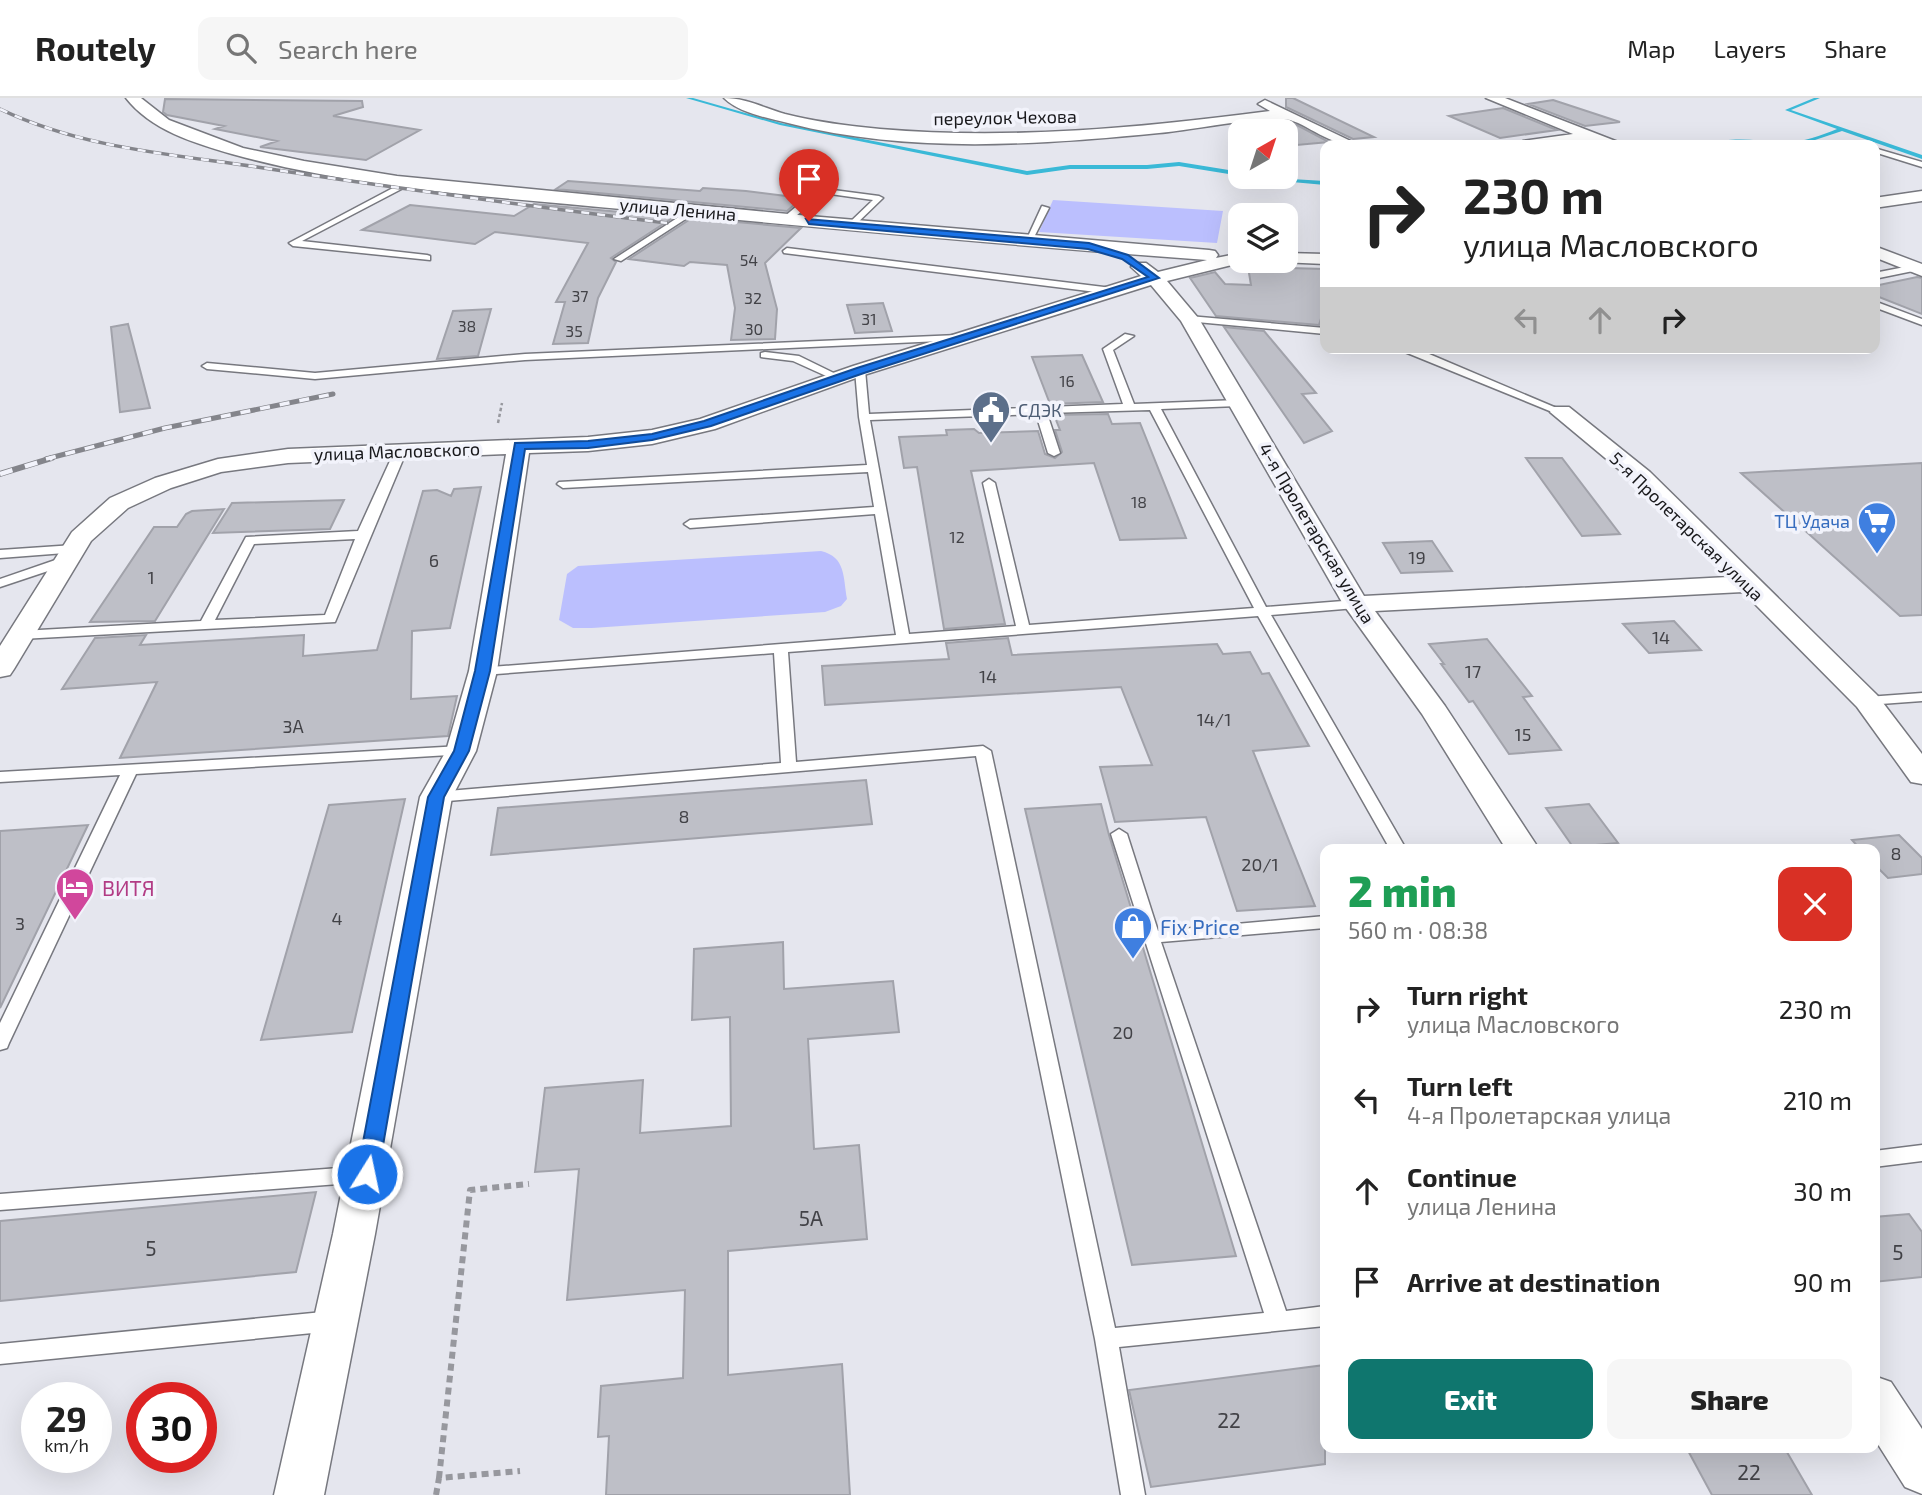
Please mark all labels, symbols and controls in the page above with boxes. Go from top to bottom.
search box [198,17,688,80]
text: Routely [35,28,156,68]
icon: search [222,29,260,67]
text: Search here [278,33,418,64]
text: Map [1627,34,1675,63]
text: Layers [1713,34,1786,63]
text: Share [1824,34,1887,63]
street label: переулок Чехова [933,105,1077,129]
north arrow [1228,119,1298,189]
map controls [1228,119,1298,273]
pin [779,149,839,221]
icon: arrive [790,160,828,198]
text: 230 m [1463,165,1604,224]
icon: right [1348,168,1439,259]
street label: улица Ленина [619,193,737,225]
button: layers [1228,203,1298,273]
text: улица Масловского [1463,225,1759,263]
house number: 54 [740,250,758,269]
house number: 37 [571,286,589,305]
house number: 32 [744,288,762,307]
icon: left [1508,301,1546,339]
icon: ahead [1581,301,1619,339]
icon: right [1654,301,1692,339]
house number: 31 [861,309,877,328]
house number: 38 [458,316,476,335]
house number: 30 [745,319,763,338]
house number: 35 [565,321,583,340]
house number: 16 [1059,371,1075,390]
public building icon: СДЭК [970,389,1012,444]
place label: СДЭК [1018,399,1062,421]
street label: улица Масловского [313,437,481,465]
street label: 4-я Пролетарская улица [1254,439,1380,627]
street label: 5-я Пролетарская улица [1605,447,1769,605]
house number: 18 [1131,492,1147,511]
supermarket icon: ТЦ Удача [1856,500,1898,555]
place label: ТЦ Удача [1774,510,1850,532]
house number: 12 [949,527,965,546]
house number: 19 [1408,546,1426,568]
house number: 6 [429,549,439,571]
house number: 1 [147,566,155,588]
house number: 14 [1652,626,1670,648]
house number: 17 [1465,660,1481,682]
house number: 14 [979,665,997,687]
house number: 14/1 [1197,708,1231,730]
house number: 3А [282,715,304,737]
house number: 15 [1515,723,1531,745]
house number: 8 [679,805,689,827]
house number: 8 [1891,842,1901,864]
house number: 20/1 [1241,853,1279,875]
text: 2 min [1348,865,1457,915]
hotel icon: ВИТЯ [54,866,96,921]
button: close [1778,867,1852,941]
place label: ВИТЯ [102,875,155,900]
shop icon: Fix Price [1112,905,1154,960]
house number: 4 [331,907,343,929]
house number: 3 [15,912,25,934]
place label: Fix Price [1160,914,1240,939]
text: 560 m · 08:38 [1348,916,1488,944]
text: Turn right [1407,979,1528,1010]
icon: right [1348,990,1386,1028]
text: 230 m [1779,993,1852,1024]
text: улица Масловского [1407,1010,1620,1038]
house number: 20 [1113,1021,1133,1043]
text: Turn left [1407,1070,1513,1101]
icon: left [1348,1081,1386,1119]
text: 210 m [1783,1084,1852,1115]
text: 4-я Пролетарская улица [1407,1101,1671,1129]
position arrow [330,1137,404,1211]
text: Continue [1407,1161,1517,1192]
icon: ahead [1348,1172,1386,1210]
text: 30 m [1793,1175,1852,1206]
text: улица Ленина [1407,1192,1557,1220]
house number: 5А [799,1205,823,1230]
house number: 5 [145,1235,157,1260]
house number: 5 [1892,1239,1904,1264]
icon: arrive [1348,1263,1386,1301]
text: Arrive at destination [1407,1266,1660,1297]
text: 90 m [1793,1266,1852,1297]
button: Exit [1348,1359,1593,1439]
button: Share [1607,1359,1852,1439]
speed limit sign: 30 [126,1382,217,1473]
text: 29 [46,1397,87,1439]
house number: 22 [1217,1407,1241,1432]
text: km/h [44,1434,89,1456]
house number: 22 [1737,1459,1761,1484]

